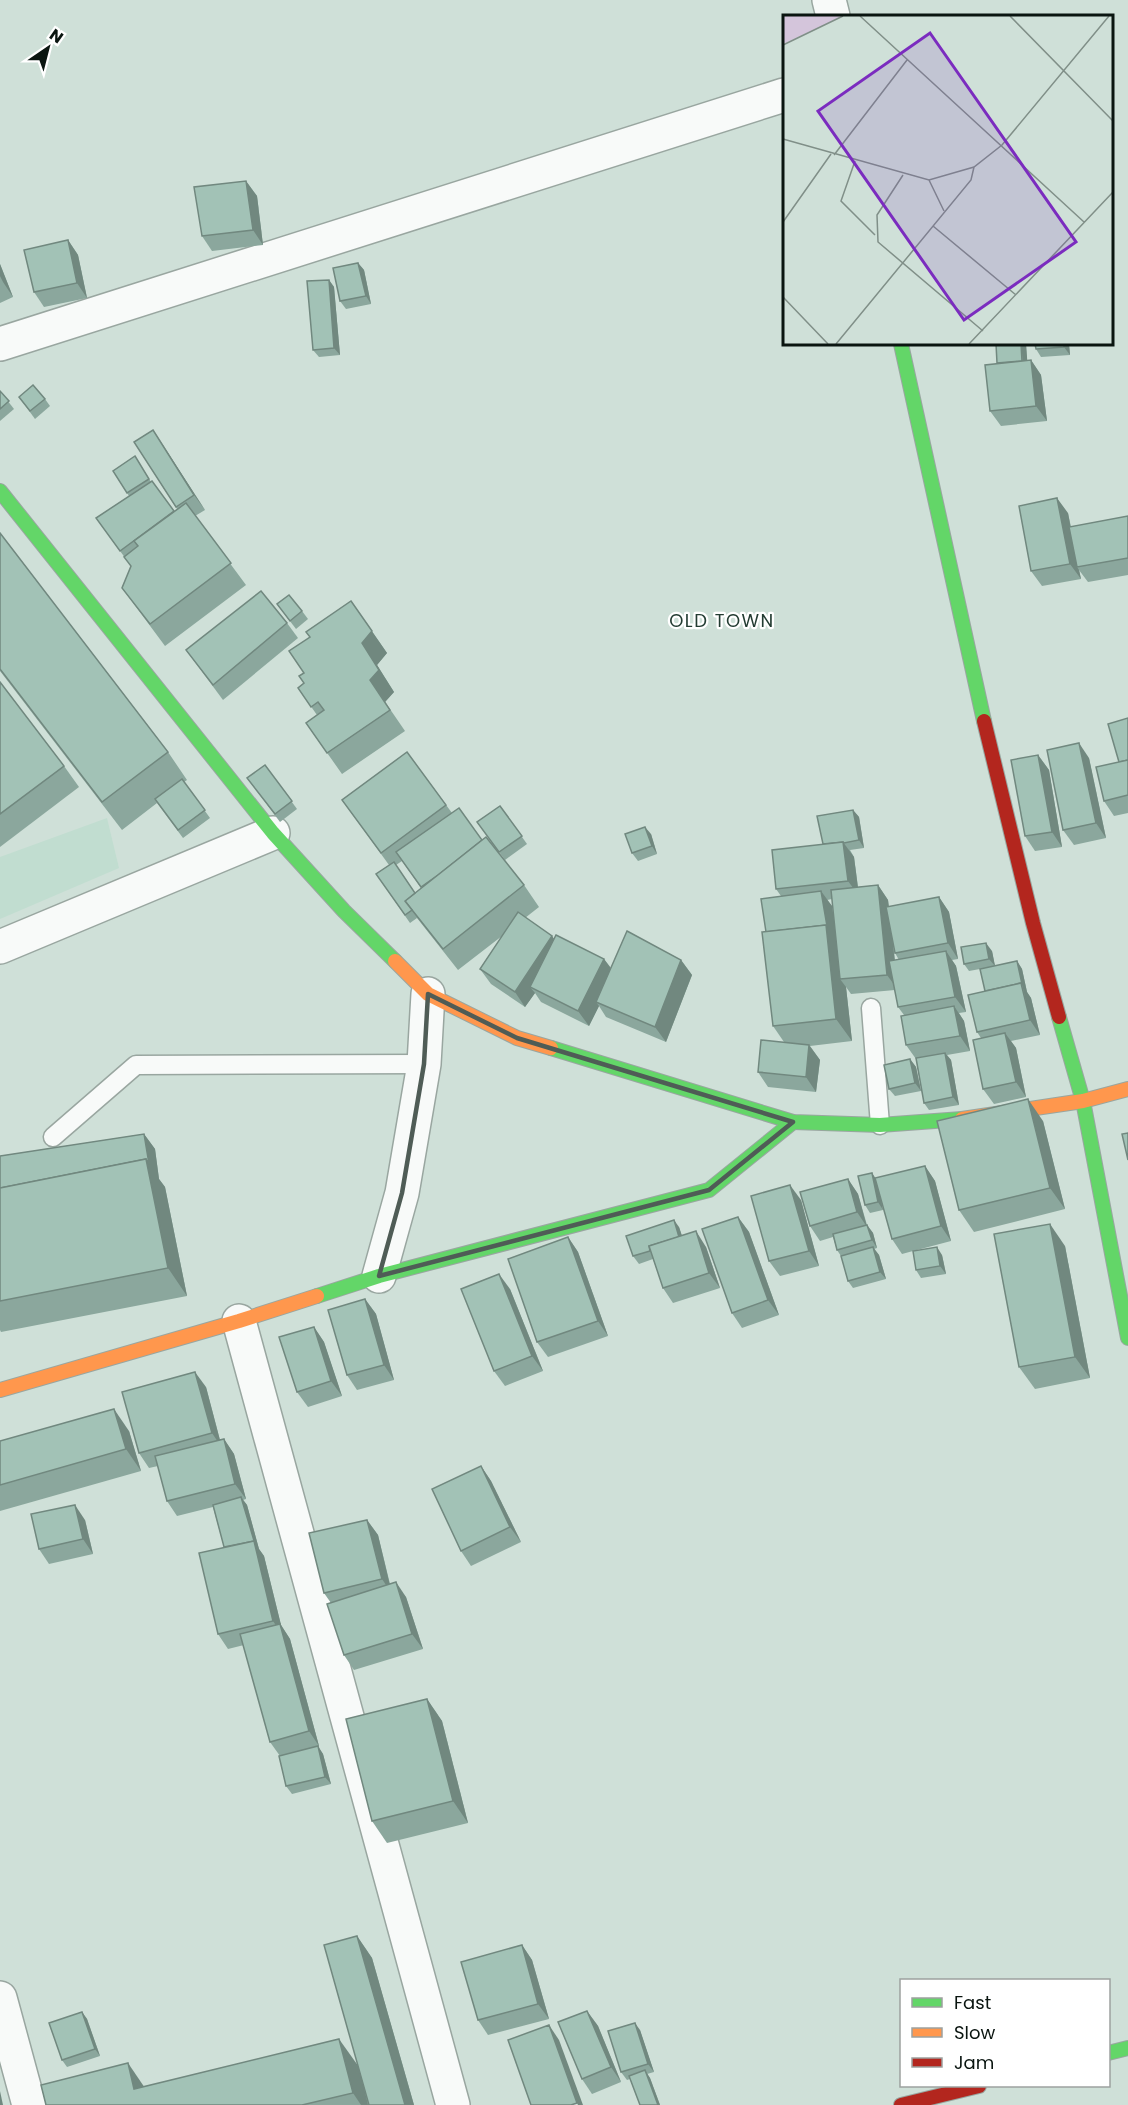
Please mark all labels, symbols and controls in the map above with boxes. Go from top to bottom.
inset map [783,15,1113,345]
north arrow [18,18,78,78]
text: N [45,23,68,49]
district label: OLD TOWN [669,608,775,633]
legend [900,1979,1110,2087]
text: Fast [954,1990,991,2015]
text: Slow [954,2020,996,2045]
text: Jam [954,2050,994,2075]

